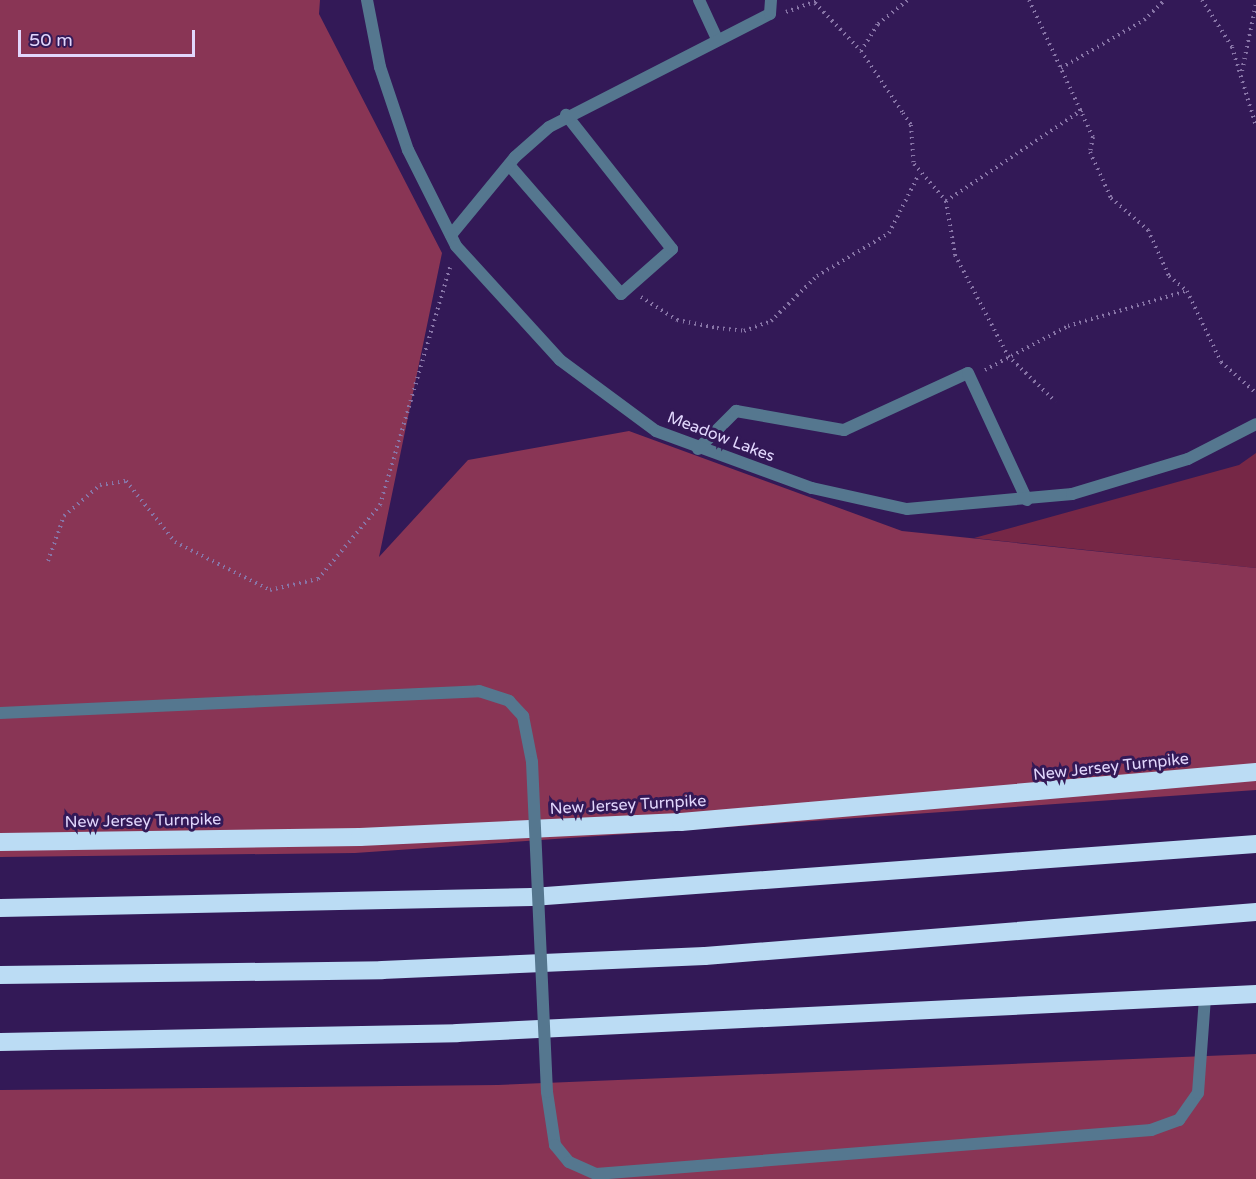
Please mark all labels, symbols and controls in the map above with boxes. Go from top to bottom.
scale bar [21,18,198,56]
text: 50 m [29,29,73,51]
street label: Meadow Lakes [665,408,777,466]
street label: New Jersey Turnpike [1032,749,1190,785]
street label: New Jersey Turnpike [549,791,707,819]
street label: New Jersey Turnpike [65,810,221,832]

